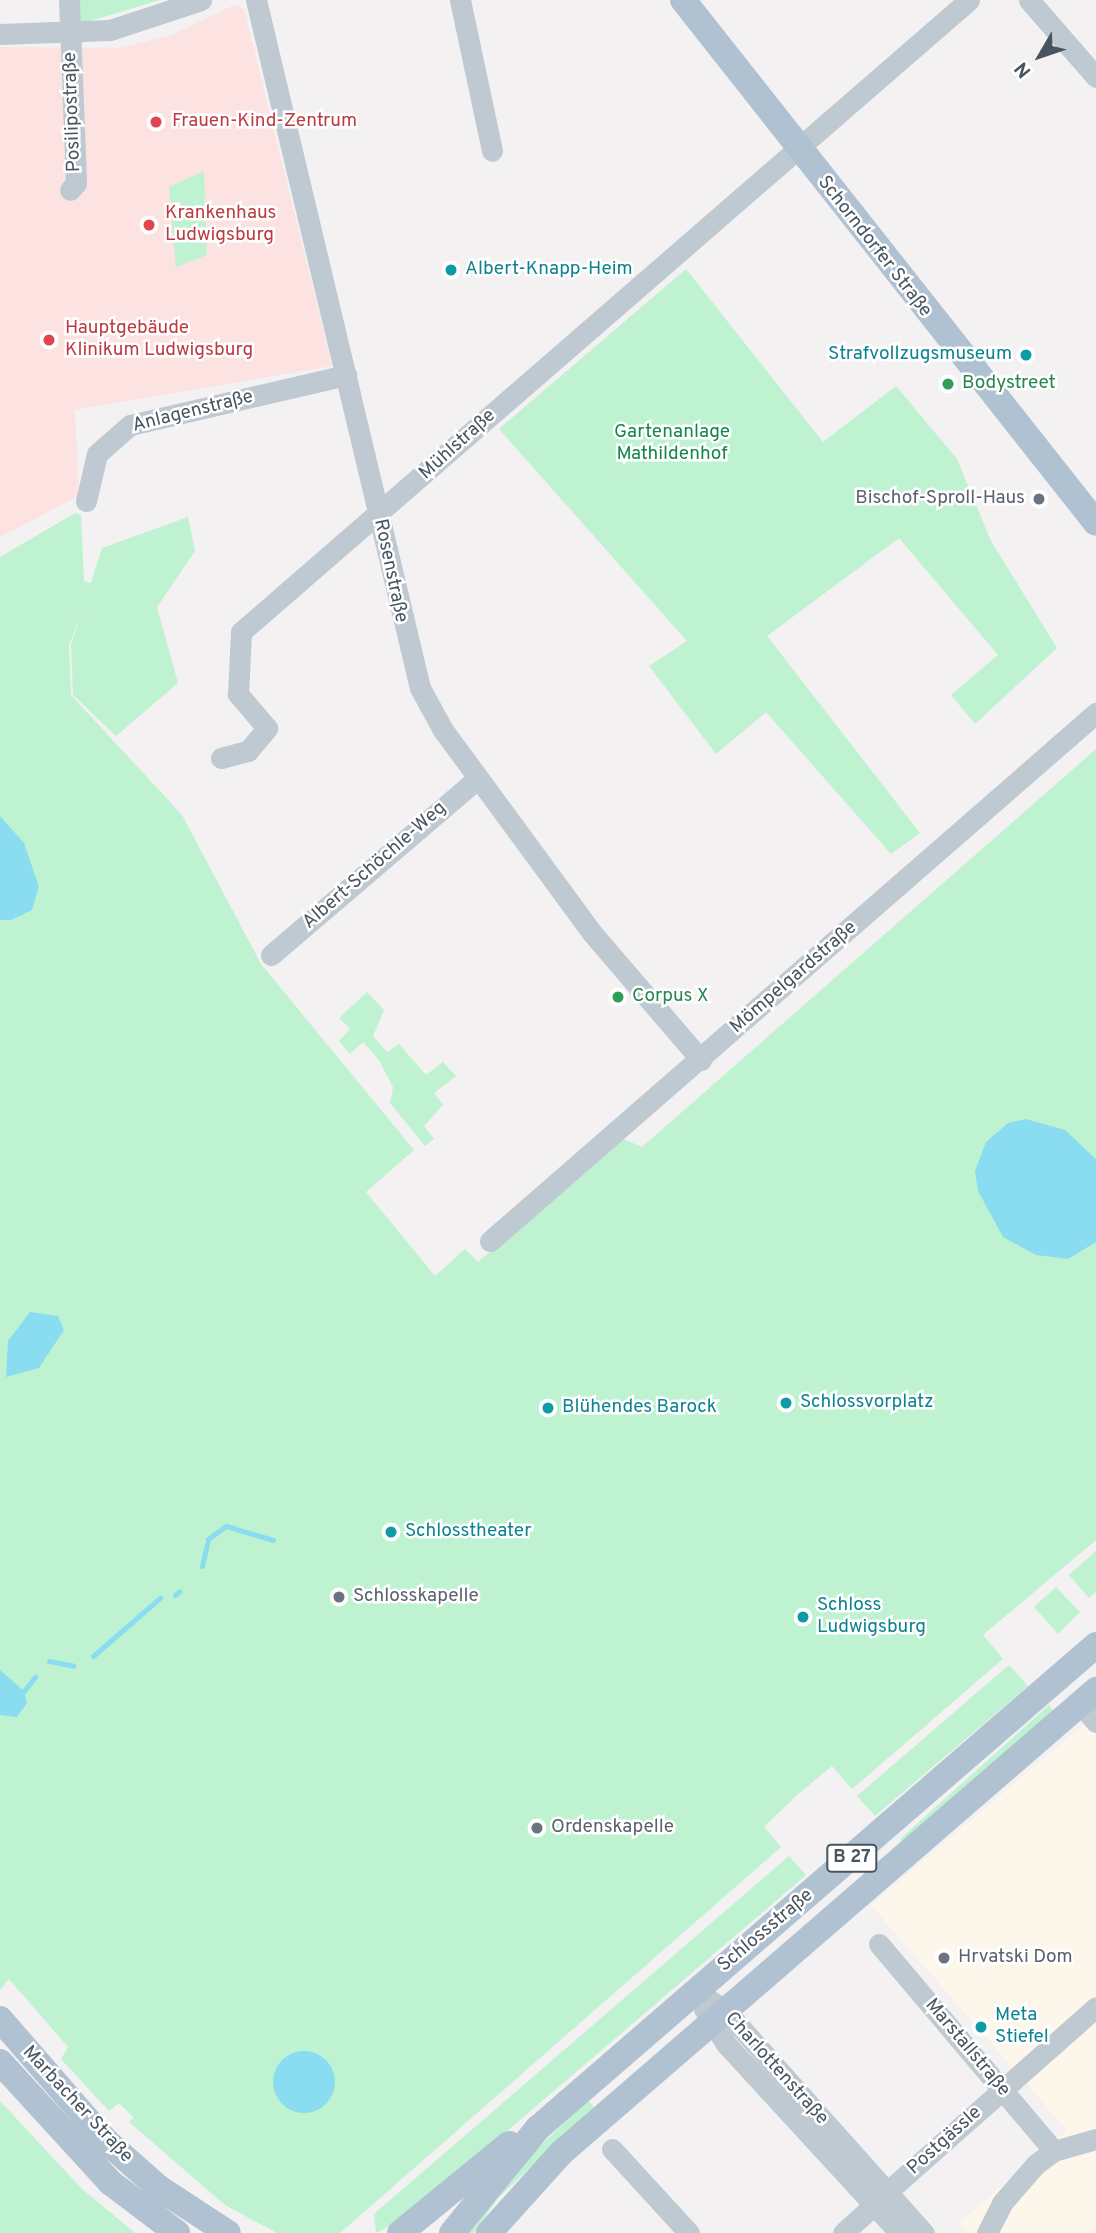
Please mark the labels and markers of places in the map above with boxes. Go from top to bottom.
place label: Frauen-Kind-Zentrum [172,111,357,133]
marker: Frauen-Kind-Zentrum [146,112,166,132]
place label: Krankenhaus Ludwigsburg [165,203,277,247]
marker: Krankenhaus Ludwigsburg [139,215,159,235]
place label: Albert-Knapp-Heim [465,259,633,281]
marker: Albert-Knapp-Heim [443,262,459,278]
place label: Hauptgebäude Klinikum Ludwigsburg [65,318,253,362]
marker: Hauptgebäude Klinikum Ludwigsburg [39,330,59,350]
place label: Strafvollzugsmuseum [828,344,1012,366]
marker: Strafvollzugsmuseum [1018,347,1034,363]
place label: Bodystreet [962,373,1056,395]
marker: Bodystreet [940,376,956,392]
place label: Bischof-Sproll-Haus [855,488,1025,510]
marker: Bischof-Sproll-Haus [1031,491,1047,507]
place label: Corpus X [632,986,708,1008]
marker: Corpus X [610,989,626,1005]
place label: Schlossvorplatz [800,1392,934,1414]
marker: Schlossvorplatz [778,1395,794,1411]
place label: Blühendes Barock [562,1397,717,1419]
marker: Blühendes Barock [540,1400,556,1416]
place label: Schlosstheater [405,1521,532,1543]
marker: Schlosstheater [383,1524,399,1540]
place label: Schlosskapelle [353,1586,479,1608]
marker: Schlosskapelle [331,1589,347,1605]
place label: Schloss Ludwigsburg [817,1595,926,1639]
marker: Schloss Ludwigsburg [795,1609,811,1625]
place label: Ordenskapelle [551,1817,674,1839]
marker: Ordenskapelle [529,1820,545,1836]
place label: Hrvatski Dom [958,1947,1073,1969]
marker: Hrvatski Dom [936,1950,952,1966]
place label: Meta Stiefel [995,2005,1049,2049]
marker: Meta Stiefel [973,2019,989,2035]

